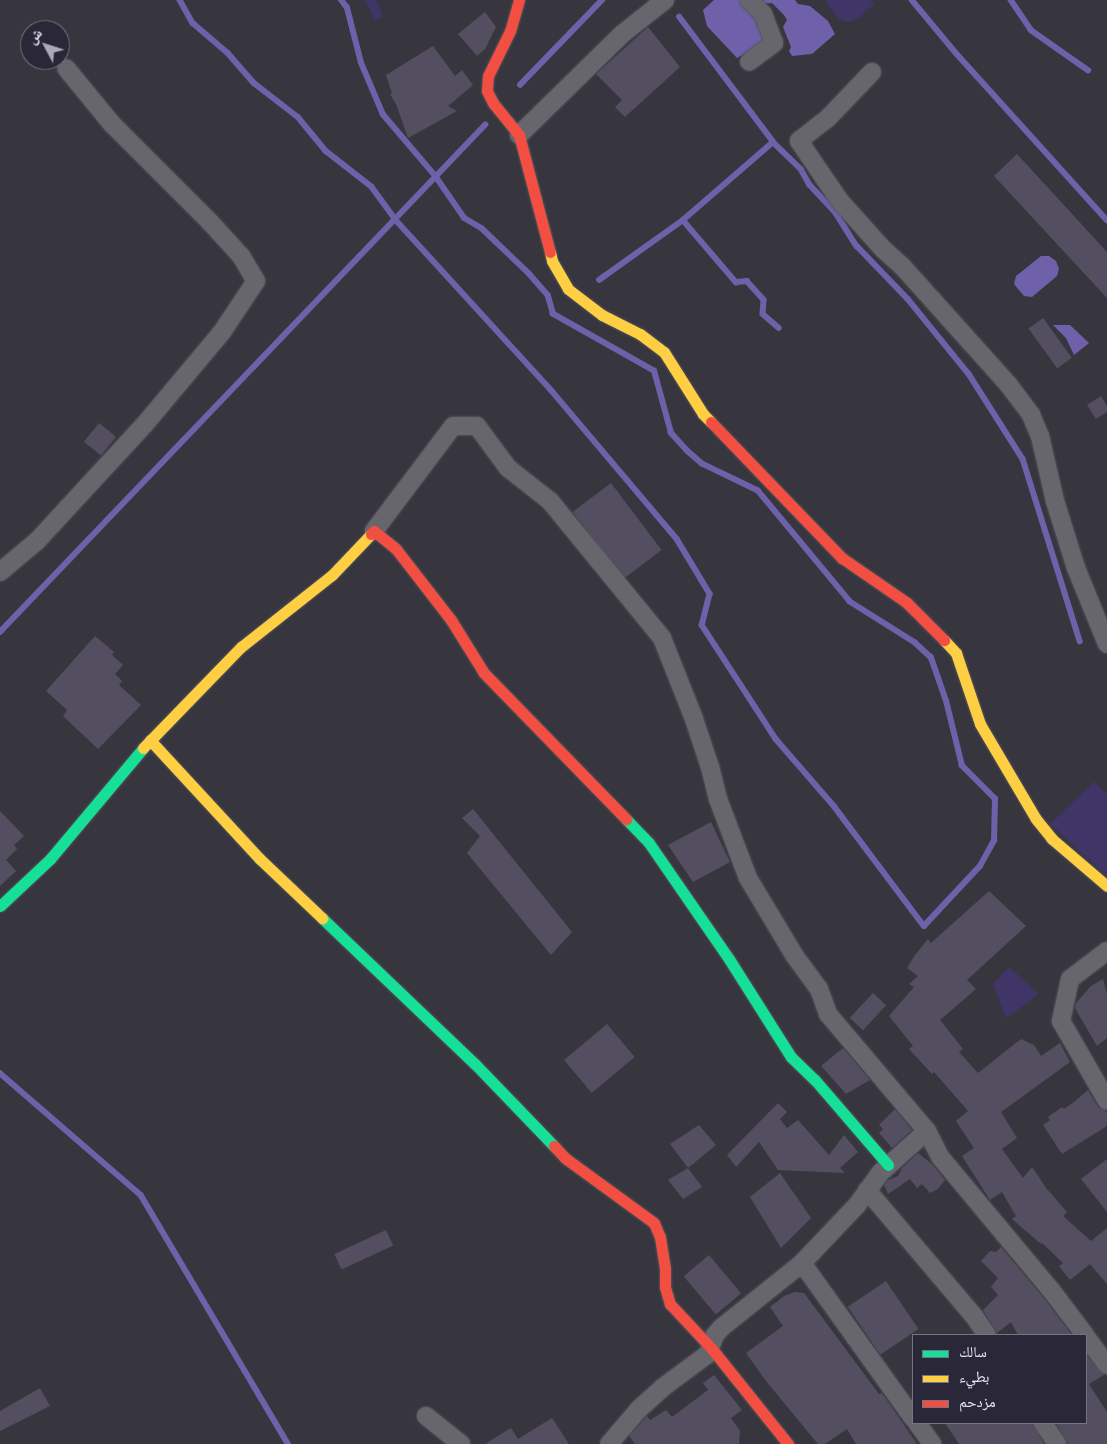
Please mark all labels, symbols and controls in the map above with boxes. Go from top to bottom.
north arrow [20,20,70,70]
text: ش [22,24,46,47]
legend [912,1334,1087,1424]
text: سالك [959,1341,987,1361]
text: بطيء [959,1366,989,1386]
text: مزدحم [959,1391,996,1411]

